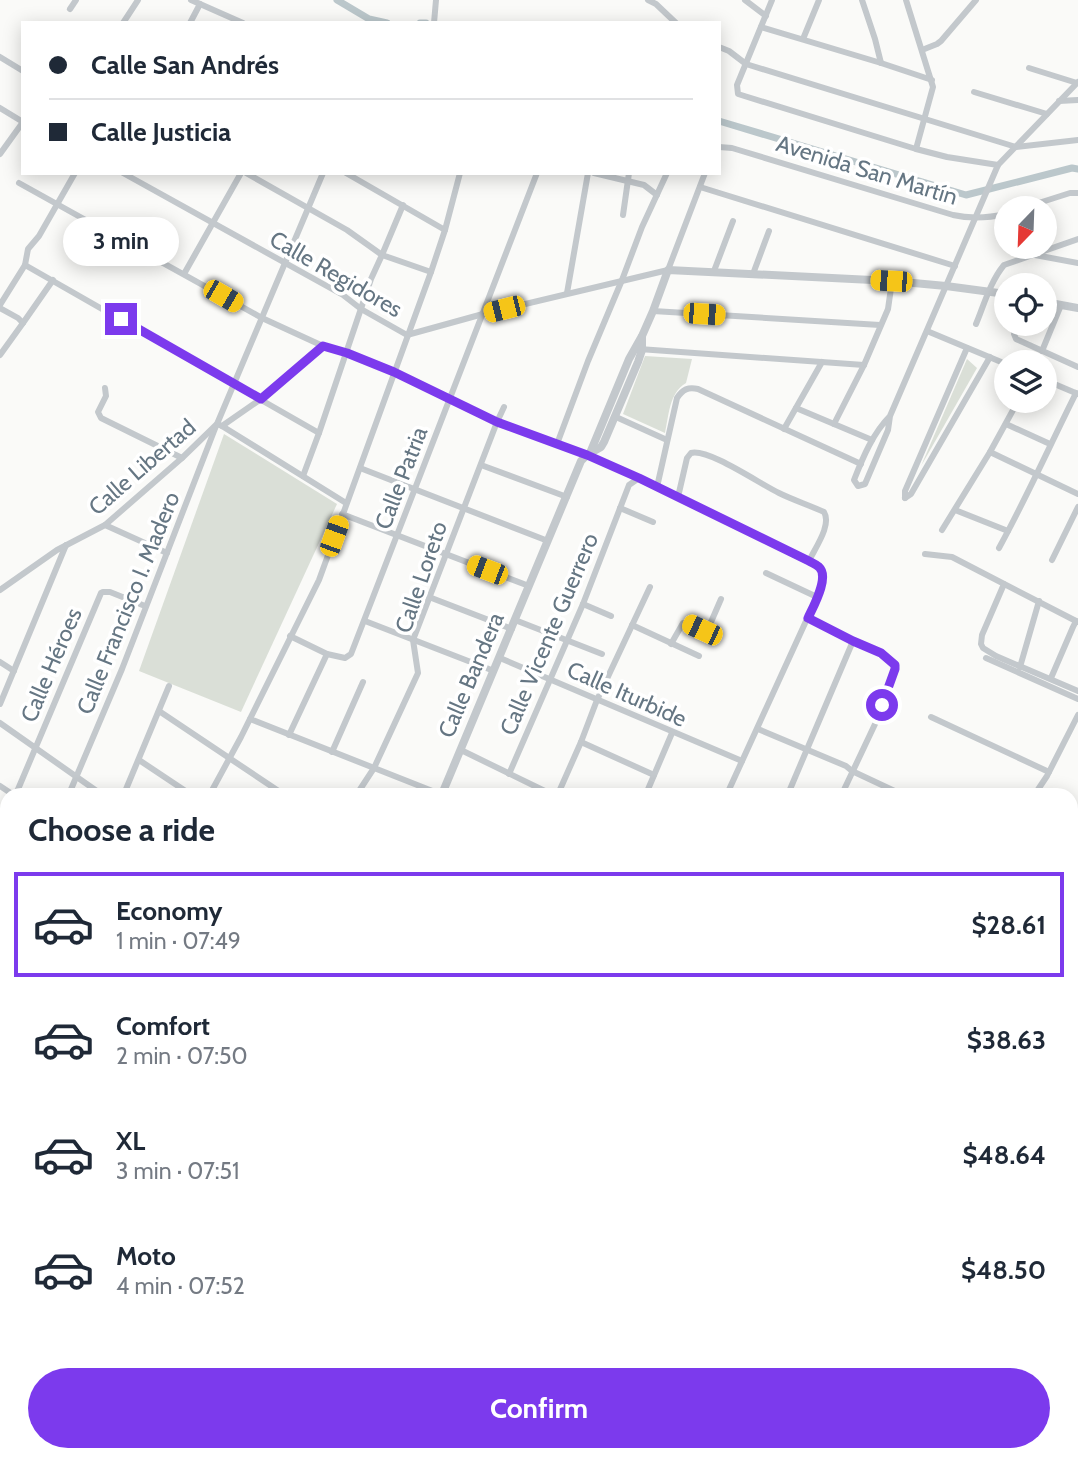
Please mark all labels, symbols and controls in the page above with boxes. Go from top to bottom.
text: Calle San Andrés [91,49,279,81]
text: Calle Justicia [91,116,231,148]
street label: Avenida San Martín [773,129,961,211]
north arrow [994,196,1057,259]
map controls [994,196,1057,413]
callout: 3 min [63,218,179,266]
street label: Calle Regidores [265,225,407,323]
text: 3 min [93,227,149,255]
car [870,269,913,293]
button: locate [994,273,1057,336]
car [200,276,247,316]
car [482,294,527,324]
car [683,302,726,326]
route end [105,303,137,335]
button: layers [994,350,1057,413]
street label: Calle Libertad [83,413,201,521]
street label: Calle Patria [369,423,433,533]
street label: Calle Francisco I. Madero [71,488,185,718]
car [317,513,352,559]
street label: Calle Loreto [389,518,453,636]
street label: Calle Vicente Guerrero [494,529,604,739]
car [464,553,511,587]
street label: Calle Héroes [14,604,88,726]
street label: Calle Bandera [432,608,510,742]
car [679,612,726,648]
street label: Calle Iturbide [563,655,691,733]
route start [866,689,898,721]
text: Choose a ride [28,810,215,849]
icon: car [32,893,95,956]
text: Economy [116,895,222,927]
text: $28.61 [971,909,1046,941]
text: 1 min · 07:49 [116,927,241,955]
icon: car [32,1008,95,1071]
text: Comfort [116,1010,210,1042]
text: $38.63 [967,1024,1046,1056]
text: 2 min · 07:50 [116,1042,248,1070]
icon: car [32,1123,95,1186]
text: XL [116,1125,145,1157]
text: $48.64 [963,1139,1046,1171]
text: 3 min · 07:51 [116,1157,239,1185]
icon: car [32,1238,95,1301]
text: Moto [116,1240,176,1272]
text: $48.50 [961,1254,1046,1286]
text: 4 min · 07:52 [116,1272,245,1300]
button: Confirm [28,1368,1050,1448]

